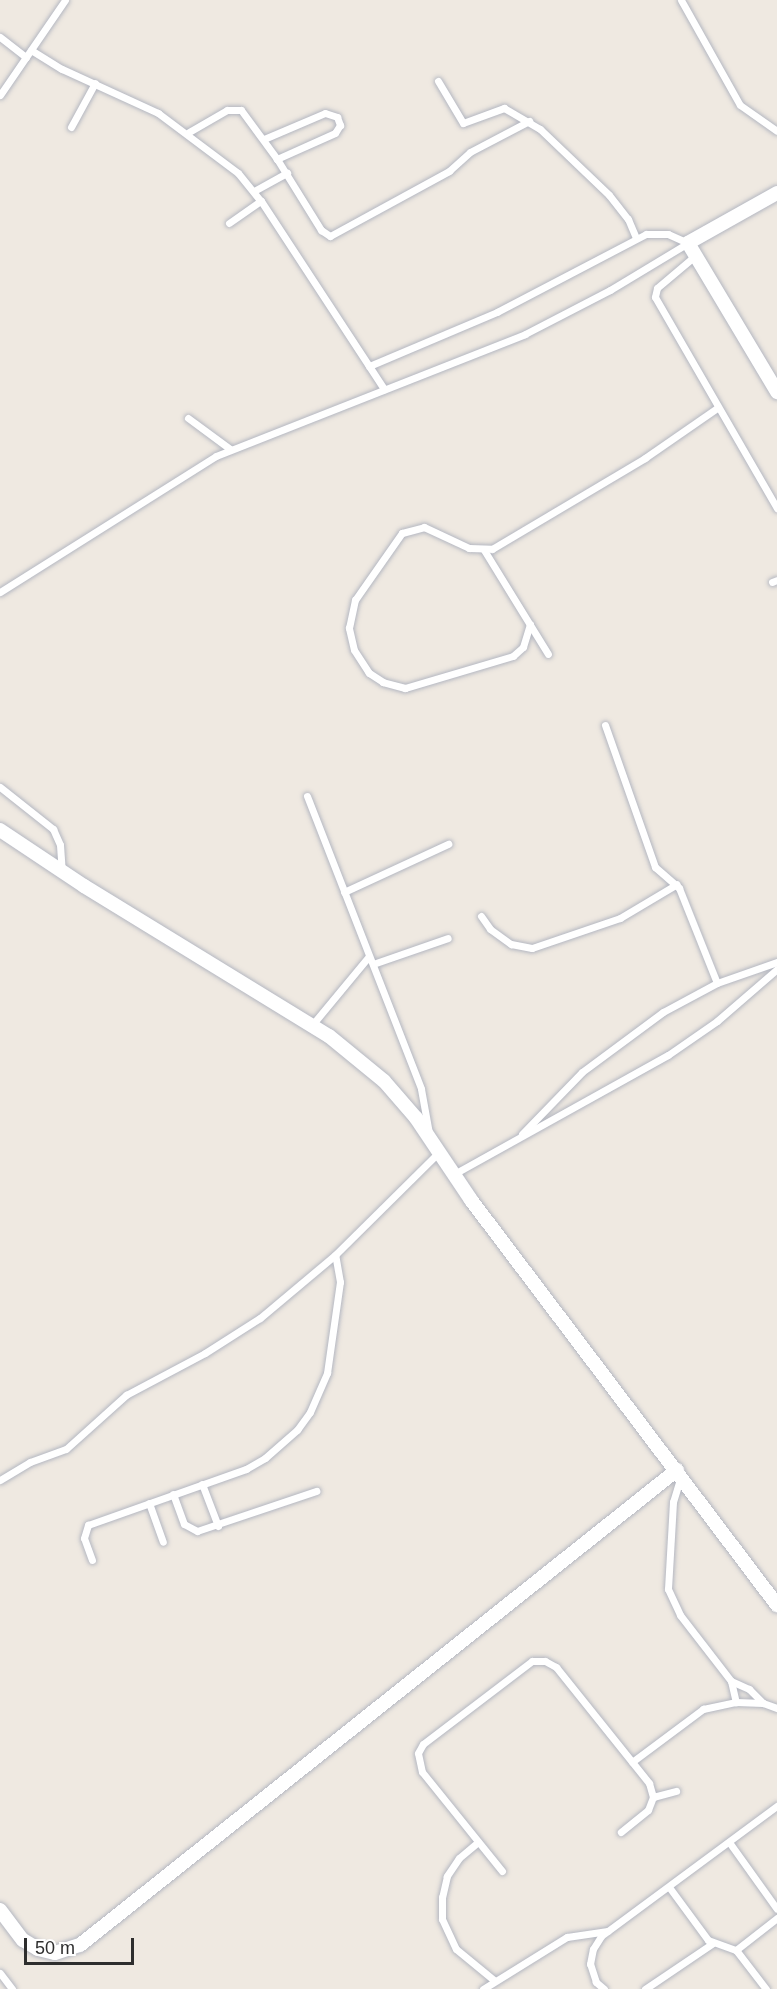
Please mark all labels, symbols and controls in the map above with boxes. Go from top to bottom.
scale bar [27,1926,136,1964]
text: 50 m [35,1938,75,1958]

